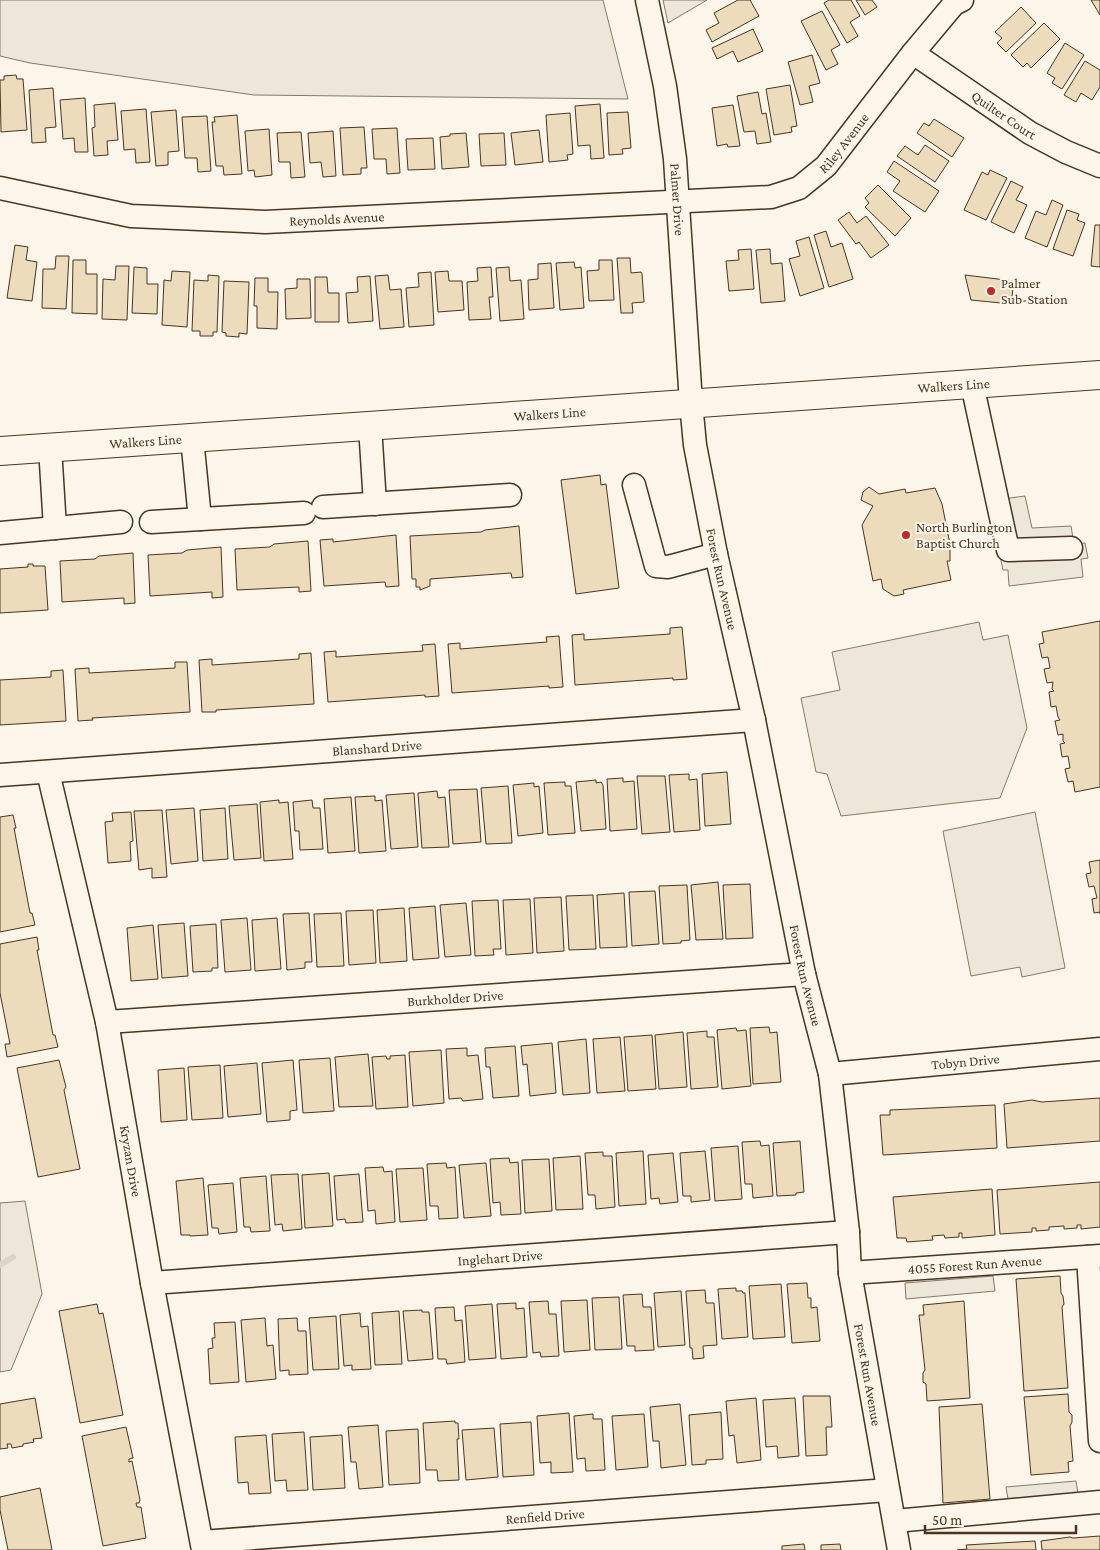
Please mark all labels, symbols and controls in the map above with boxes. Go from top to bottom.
street label: Quilter Court [968,87,1039,143]
street label: Riley Avenue [816,110,872,176]
street label: Palmer Drive [667,163,688,236]
street label: Reynolds Avenue [289,208,385,229]
place label: Palmer Sub-Station [1001,275,1068,307]
marker: Palmer Sub-Station [985,285,997,297]
street label: Walkers Line [917,375,990,396]
street label: Walkers Line [513,403,586,424]
street label: Walkers Line [109,431,182,452]
place label: North Burlington Baptist Church [916,519,1013,551]
street label: Forest Run Avenue [703,527,741,631]
marker: North Burlington Baptist Church [900,529,912,541]
street label: Blanshard Drive [332,736,422,759]
street label: Forest Run Avenue [786,923,825,1028]
street label: Burkholder Drive [407,987,504,1009]
street label: Tobyn Drive [931,1050,1000,1073]
street label: Kryzan Drive [117,1124,145,1198]
street label: Inglehart Drive [457,1246,543,1269]
street label: 4055 Forest Run Avenue [907,1252,1042,1277]
street label: Forest Run Avenue [851,1322,885,1427]
scale bar [925,1502,1076,1534]
street label: Renfield Drive [505,1505,585,1527]
text: 50 m [932,1512,962,1528]

